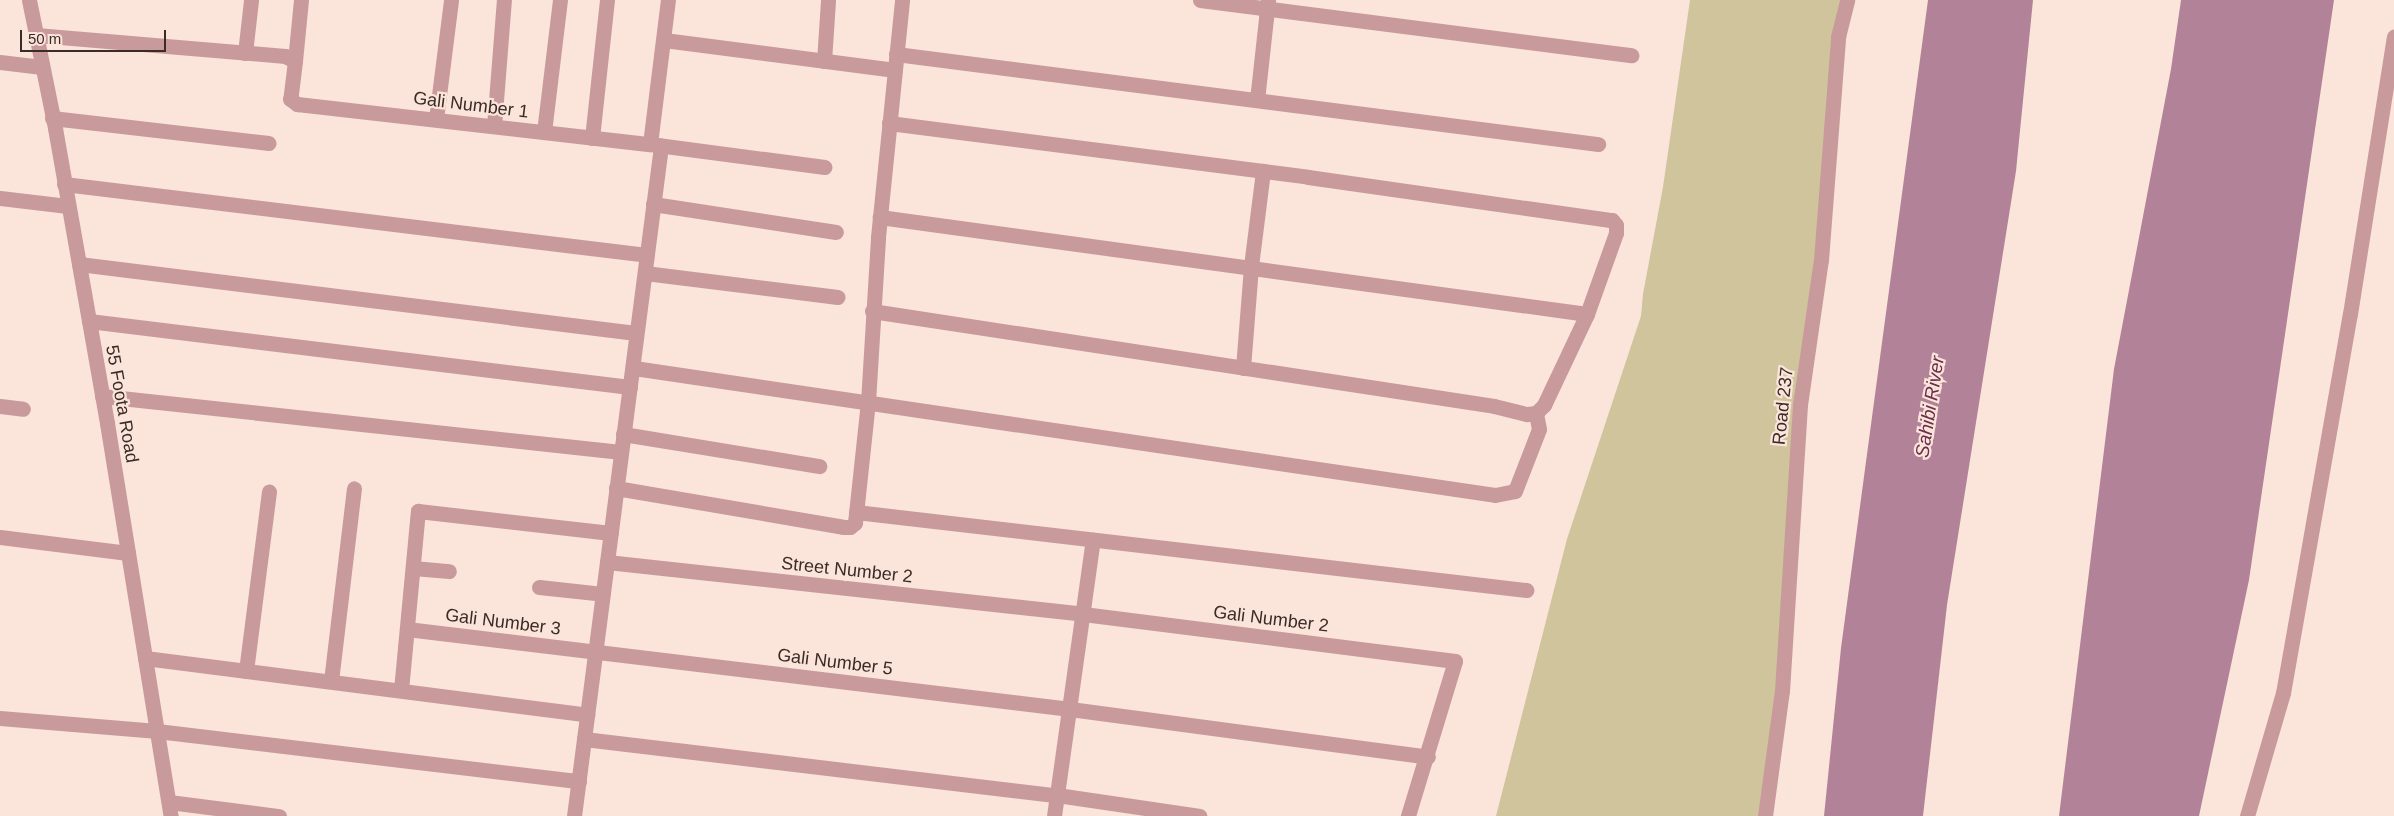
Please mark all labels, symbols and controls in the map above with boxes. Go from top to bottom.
scale bar [22,20,169,52]
text: 50 m [28,30,61,47]
street label: Gali Number 1 [412,87,530,123]
street label: 55 Foota Road [101,343,143,465]
water label: Sahibi River [1911,355,1949,459]
street label: Road 237 [1768,366,1798,446]
street label: Street Number 2 [780,552,914,588]
street label: Gali Number 2 [1212,601,1330,637]
street label: Gali Number 3 [444,604,562,640]
street label: Gali Number 5 [776,644,894,680]

